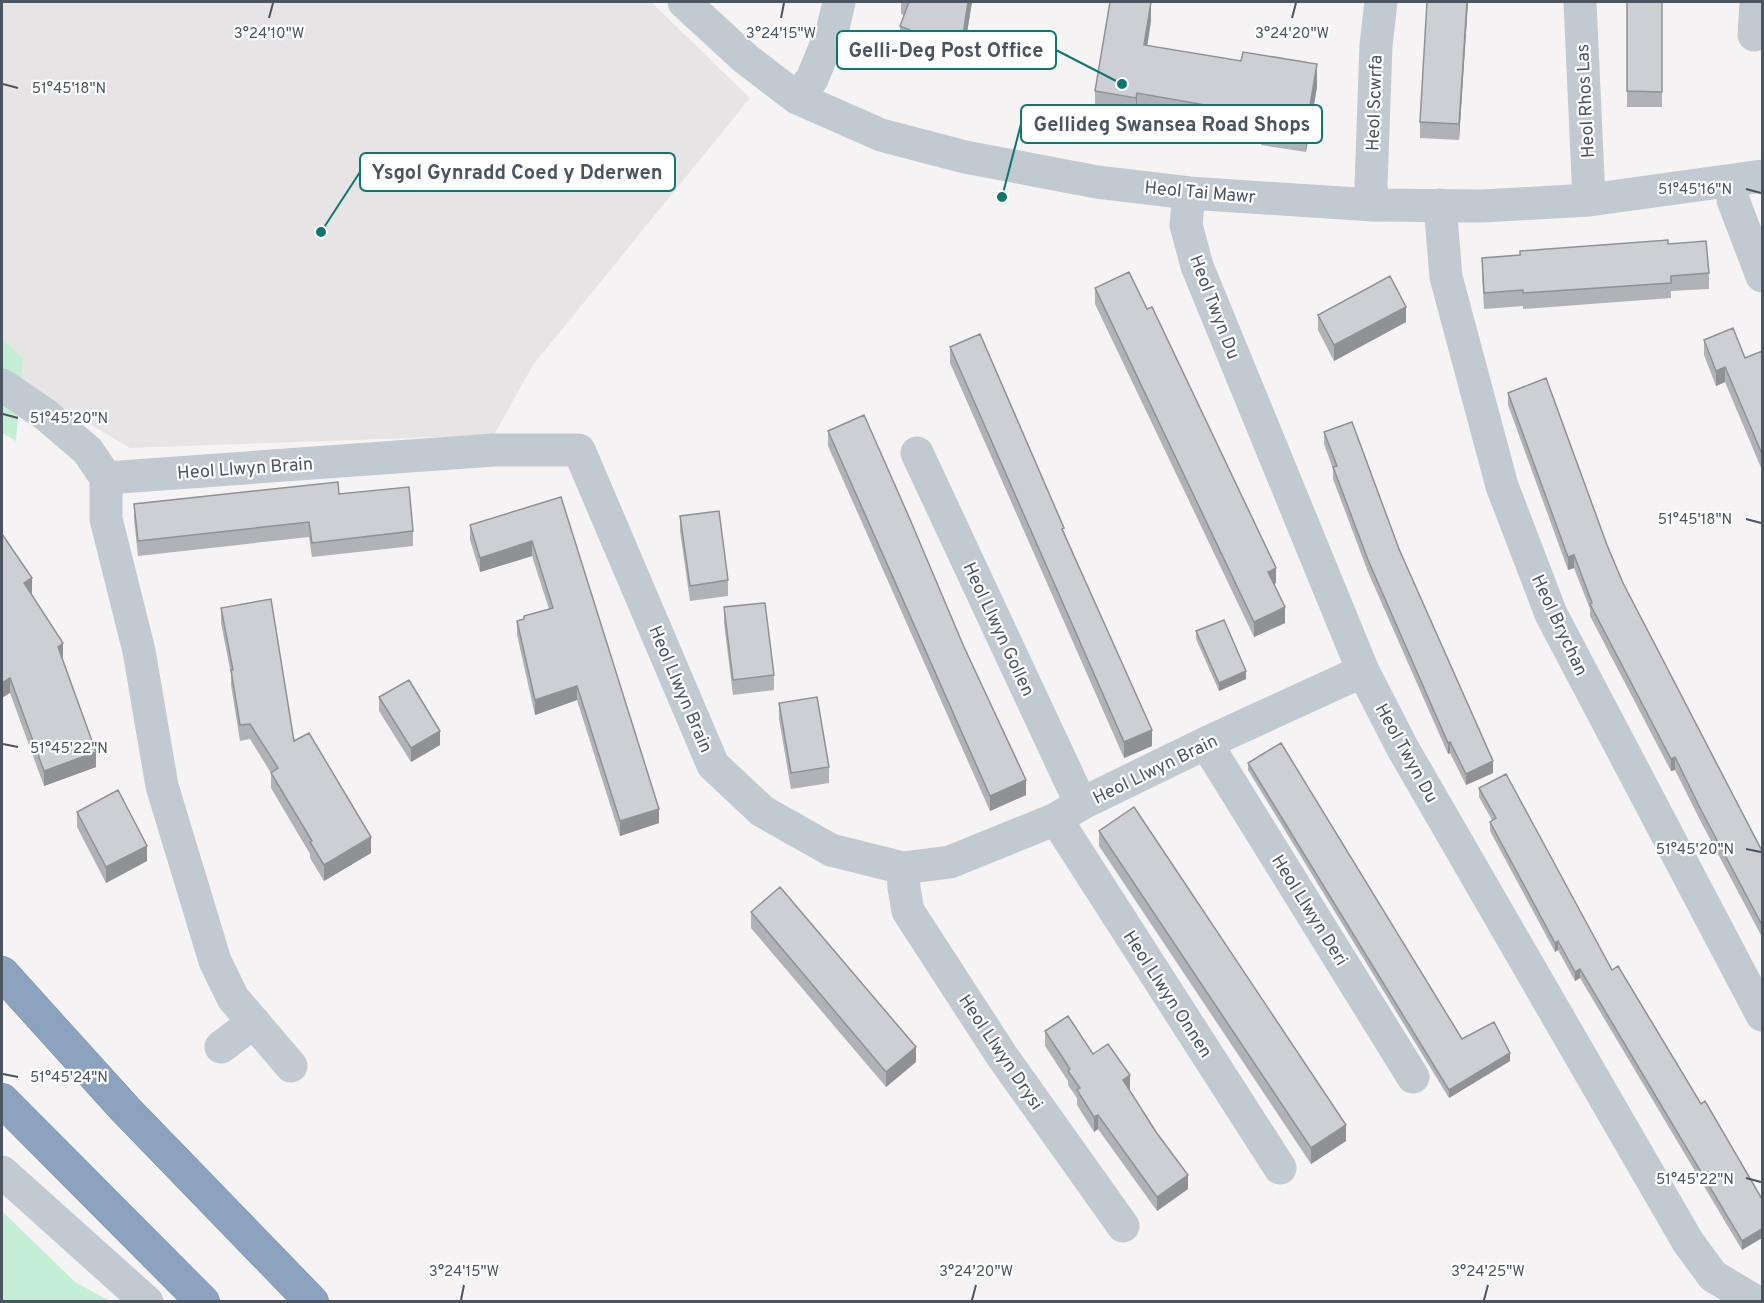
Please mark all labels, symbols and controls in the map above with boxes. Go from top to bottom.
text: 3°24'10"W [234,25,304,44]
text: 3°24'15"W [746,25,816,44]
text: 3°24'20"W [1255,25,1329,44]
callout: Gelli-Deg Post Office [837,31,1056,69]
text: Gelli-Deg Post Office [848,39,1044,65]
street label: Heol Rhos Las [1572,43,1601,159]
street label: Heol Scwrfa [1362,55,1389,152]
text: 51°45'18"N [32,80,106,99]
callout: Gellideg Swansea Road Shops [1021,105,1322,143]
text: Gellideg Swansea Road Shops [1034,113,1310,139]
callout: Ysgol Gynradd Coed y Dderwen [360,153,675,191]
text: Ysgol Gynradd Coed y Dderwen [371,161,663,187]
street label: Heol Tai Mawr [1143,177,1256,210]
text: 51°45'16"N [1658,181,1732,200]
street label: Heol Twyn Du [1183,252,1244,363]
text: 51°45'20"N [30,410,108,429]
street label: Heol Llwyn Brain [176,453,314,486]
text: 51°45'18"N [1658,511,1732,530]
street label: Heol Llwyn Gollen [957,559,1039,700]
street label: Heol Brychan [1525,571,1592,680]
street label: Heol Llwyn Brain [642,622,717,757]
street label: Heol Twyn Du [1369,700,1442,807]
street label: Heol Llwyn Brain [1089,730,1222,810]
text: 51°45'22"N [30,740,108,759]
text: 51°45'20"N [1656,841,1734,860]
street label: Heol Llwyn Deri [1265,851,1352,971]
street label: Heol Llwyn Onnen [1117,927,1217,1063]
street label: Heol Llwyn Drysi [952,990,1047,1115]
text: 51°45'24"N [30,1069,108,1088]
text: 51°45'22"N [1656,1171,1734,1190]
text: 3°24'15"W [429,1263,499,1282]
text: 3°24'20"W [939,1263,1013,1282]
text: 3°24'25"W [1451,1263,1525,1282]

